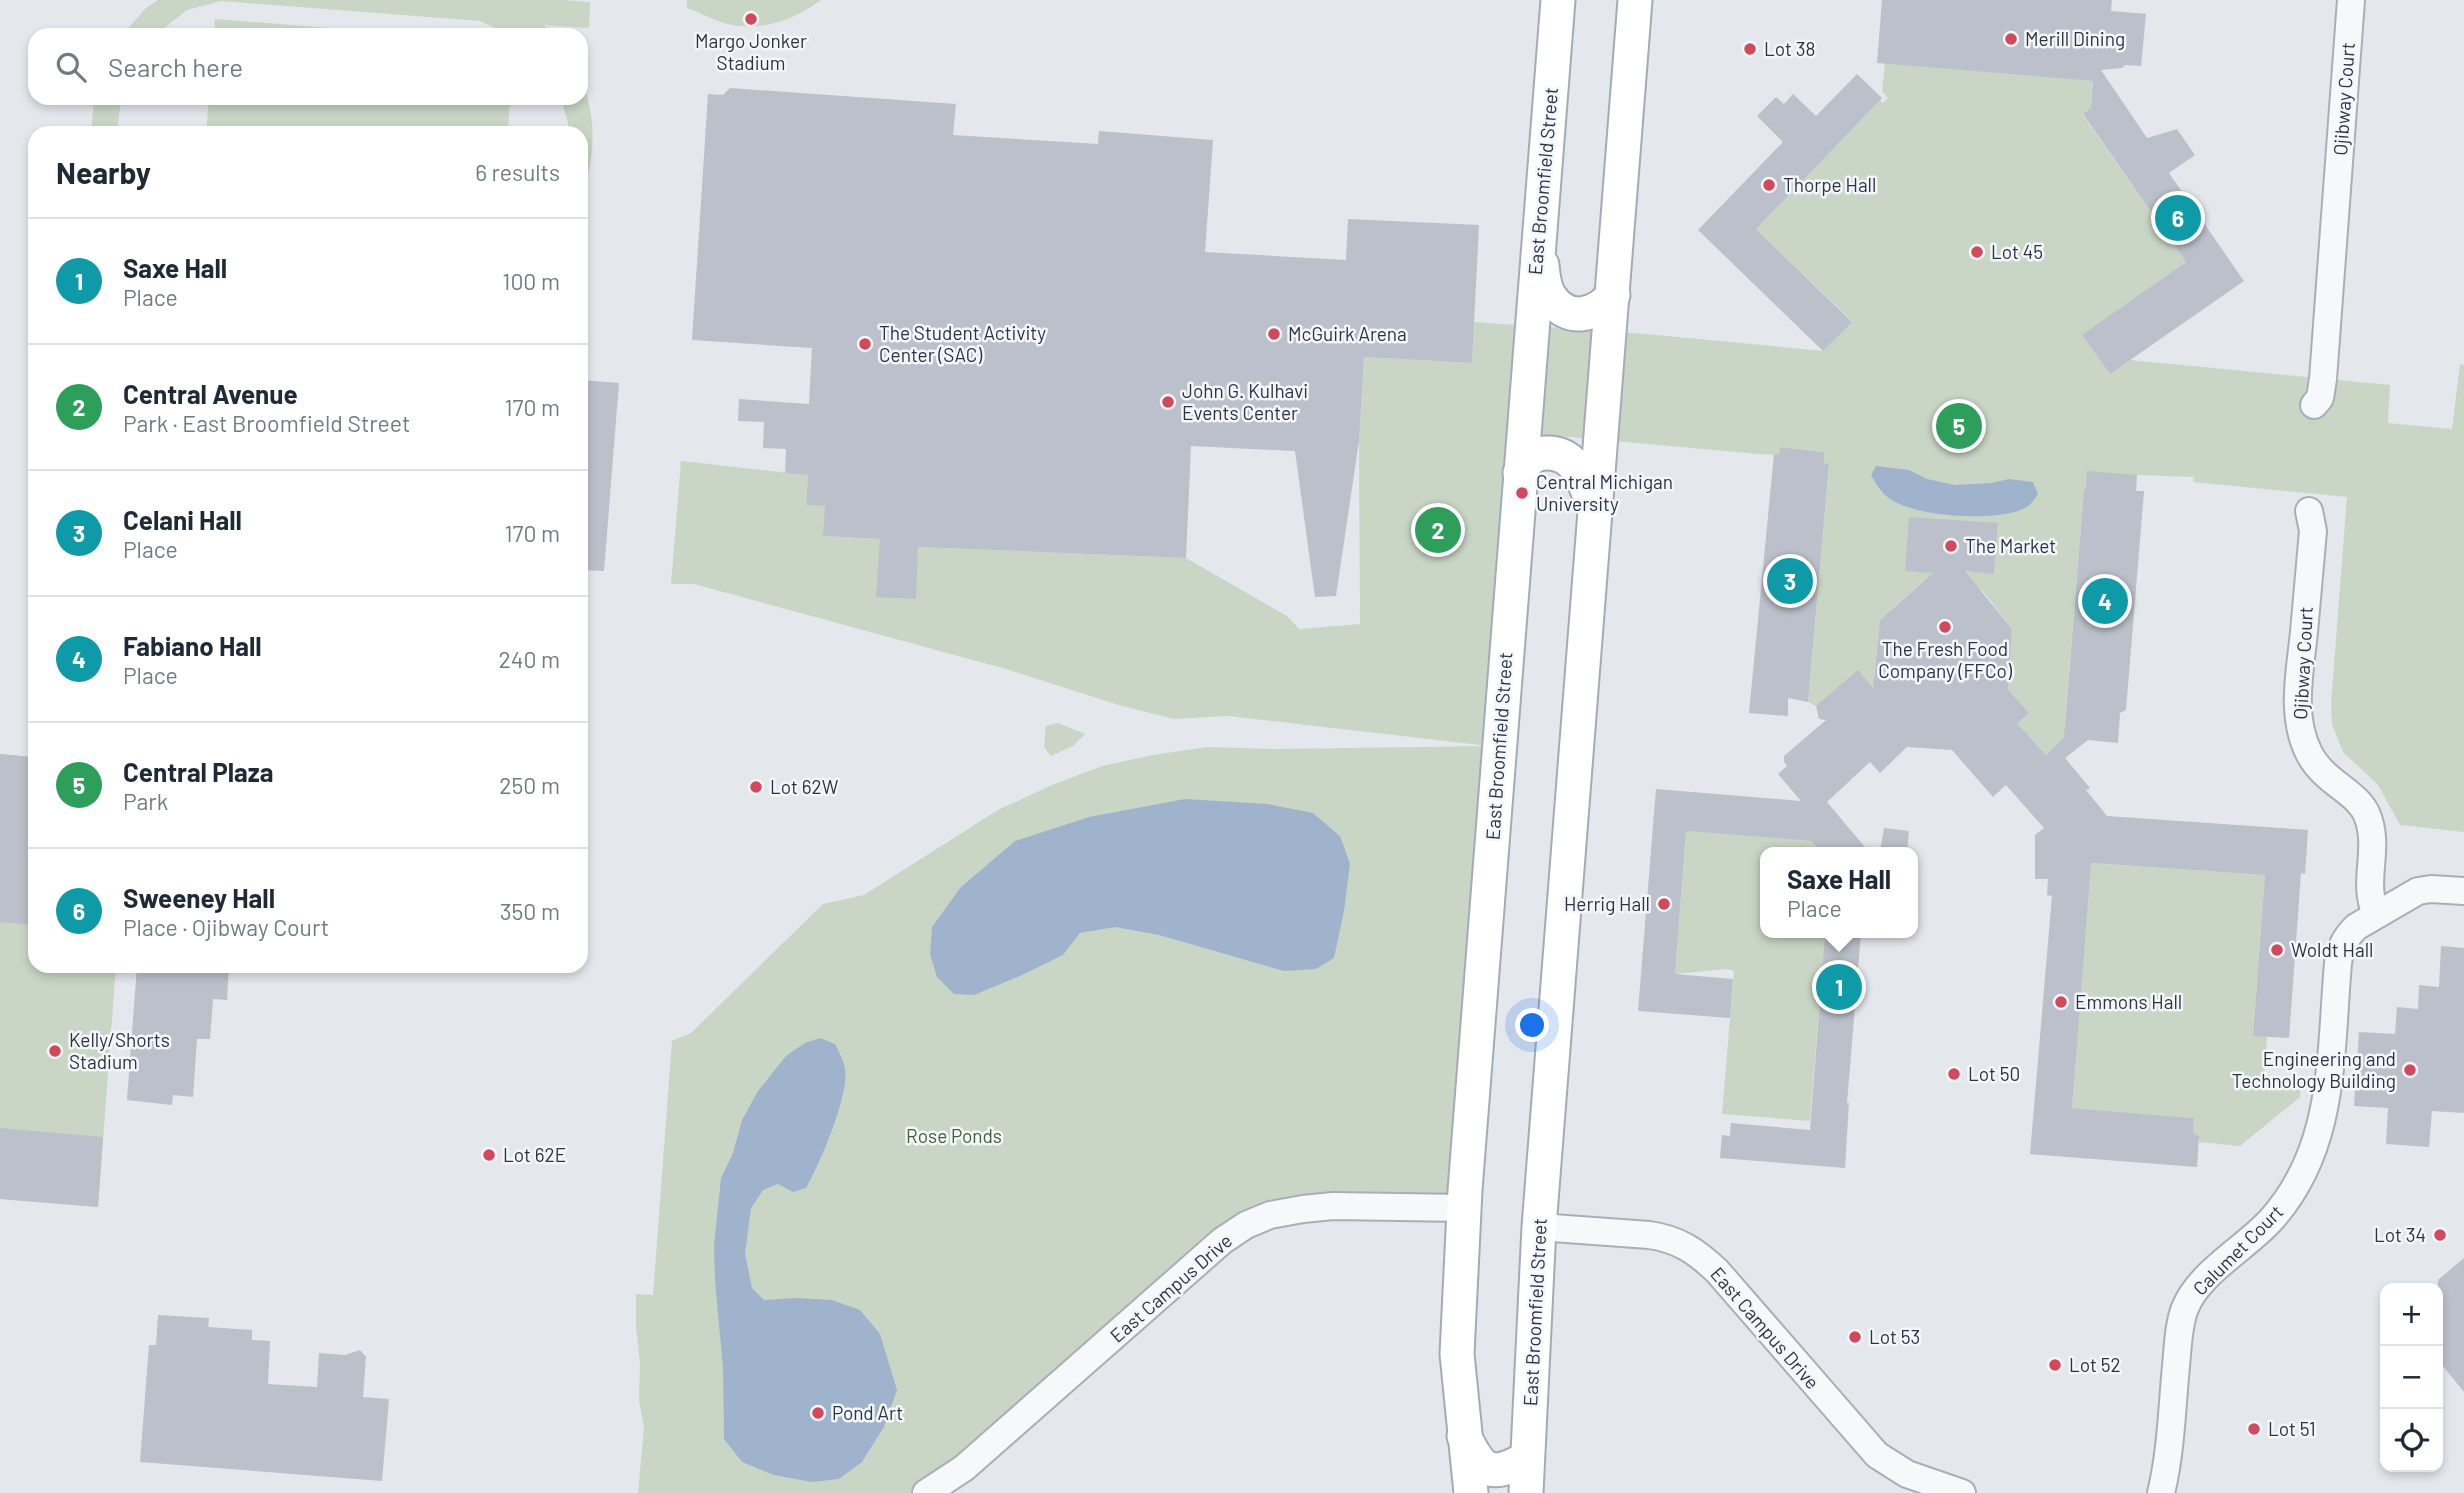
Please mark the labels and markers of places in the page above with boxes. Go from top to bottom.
marker: Margo Jonker Stadium [743,11,759,27]
place label: Merill Dining [2025,27,2125,50]
place label: Margo Jonker Stadium [695,29,807,74]
marker: Merill Dining [2003,31,2019,47]
place label: Lot 38 [1764,37,1815,60]
marker: Lot 38 [1742,41,1758,57]
place label: Thorpe Hall [1783,173,1876,196]
marker: Thorpe Hall [1761,177,1777,193]
pin: 6 [2155,192,2201,244]
place label: Lot 45 [1991,240,2043,263]
marker: Lot 45 [1969,244,1985,260]
place label: The Student Activity Center (SAC) [879,321,1046,366]
place label: McGuirk Arena [1288,322,1407,345]
marker: McGuirk Arena [1266,326,1282,342]
marker: The Student Activity Center (SAC) [857,336,873,352]
place label: John G. Kulhavi Events Center [1182,379,1308,424]
marker: John G. Kulhavi Events Center [1160,394,1176,410]
pin: 5 [1936,400,1982,452]
place label: Central Michigan University [1536,470,1673,515]
marker: Central Michigan University [1514,485,1530,501]
pin: 2 [1415,504,1461,556]
place label: The Market [1965,534,2056,557]
marker: The Market [1943,538,1959,554]
pin: 3 [1767,555,1813,607]
pin: 4 [2082,575,2128,627]
marker: The Fresh Food Company (FFCo) [1937,619,1953,635]
place label: The Fresh Food Company (FFCo) [1878,637,2013,682]
place label: Lot 62W [770,775,839,798]
marker: Lot 62W [748,779,764,795]
place label: Herrig Hall [1564,892,1650,915]
marker: Herrig Hall [1656,896,1672,912]
place label: Woldt Hall [2291,938,2373,961]
marker: Woldt Hall [2269,942,2285,958]
pin: 1 [1816,961,1862,1013]
place label: Emmons Hall [2075,990,2182,1013]
marker: Emmons Hall [2053,994,2069,1010]
place label: Kelly/Shorts Stadium [69,1028,170,1073]
marker: Kelly/Shorts Stadium [47,1043,63,1059]
place label: Engineering and Technology Building [2232,1047,2396,1092]
place label: Lot 50 [1968,1062,2020,1085]
marker: Engineering and Technology Building [2402,1062,2418,1078]
marker: Lot 50 [1946,1066,1962,1082]
place label: Lot 62E [503,1143,566,1166]
marker: Lot 62E [481,1147,497,1163]
place label: Lot 34 [2374,1223,2426,1246]
marker: Lot 34 [2432,1227,2448,1243]
place label: Lot 53 [1869,1325,1920,1348]
marker: Lot 53 [1847,1329,1863,1345]
place label: Lot 52 [2069,1353,2121,1376]
marker: Lot 52 [2047,1357,2063,1373]
place label: Pond Art [832,1401,903,1424]
marker: Pond Art [810,1405,826,1421]
place label: Lot 51 [2268,1417,2316,1440]
marker: Lot 51 [2246,1421,2262,1437]

